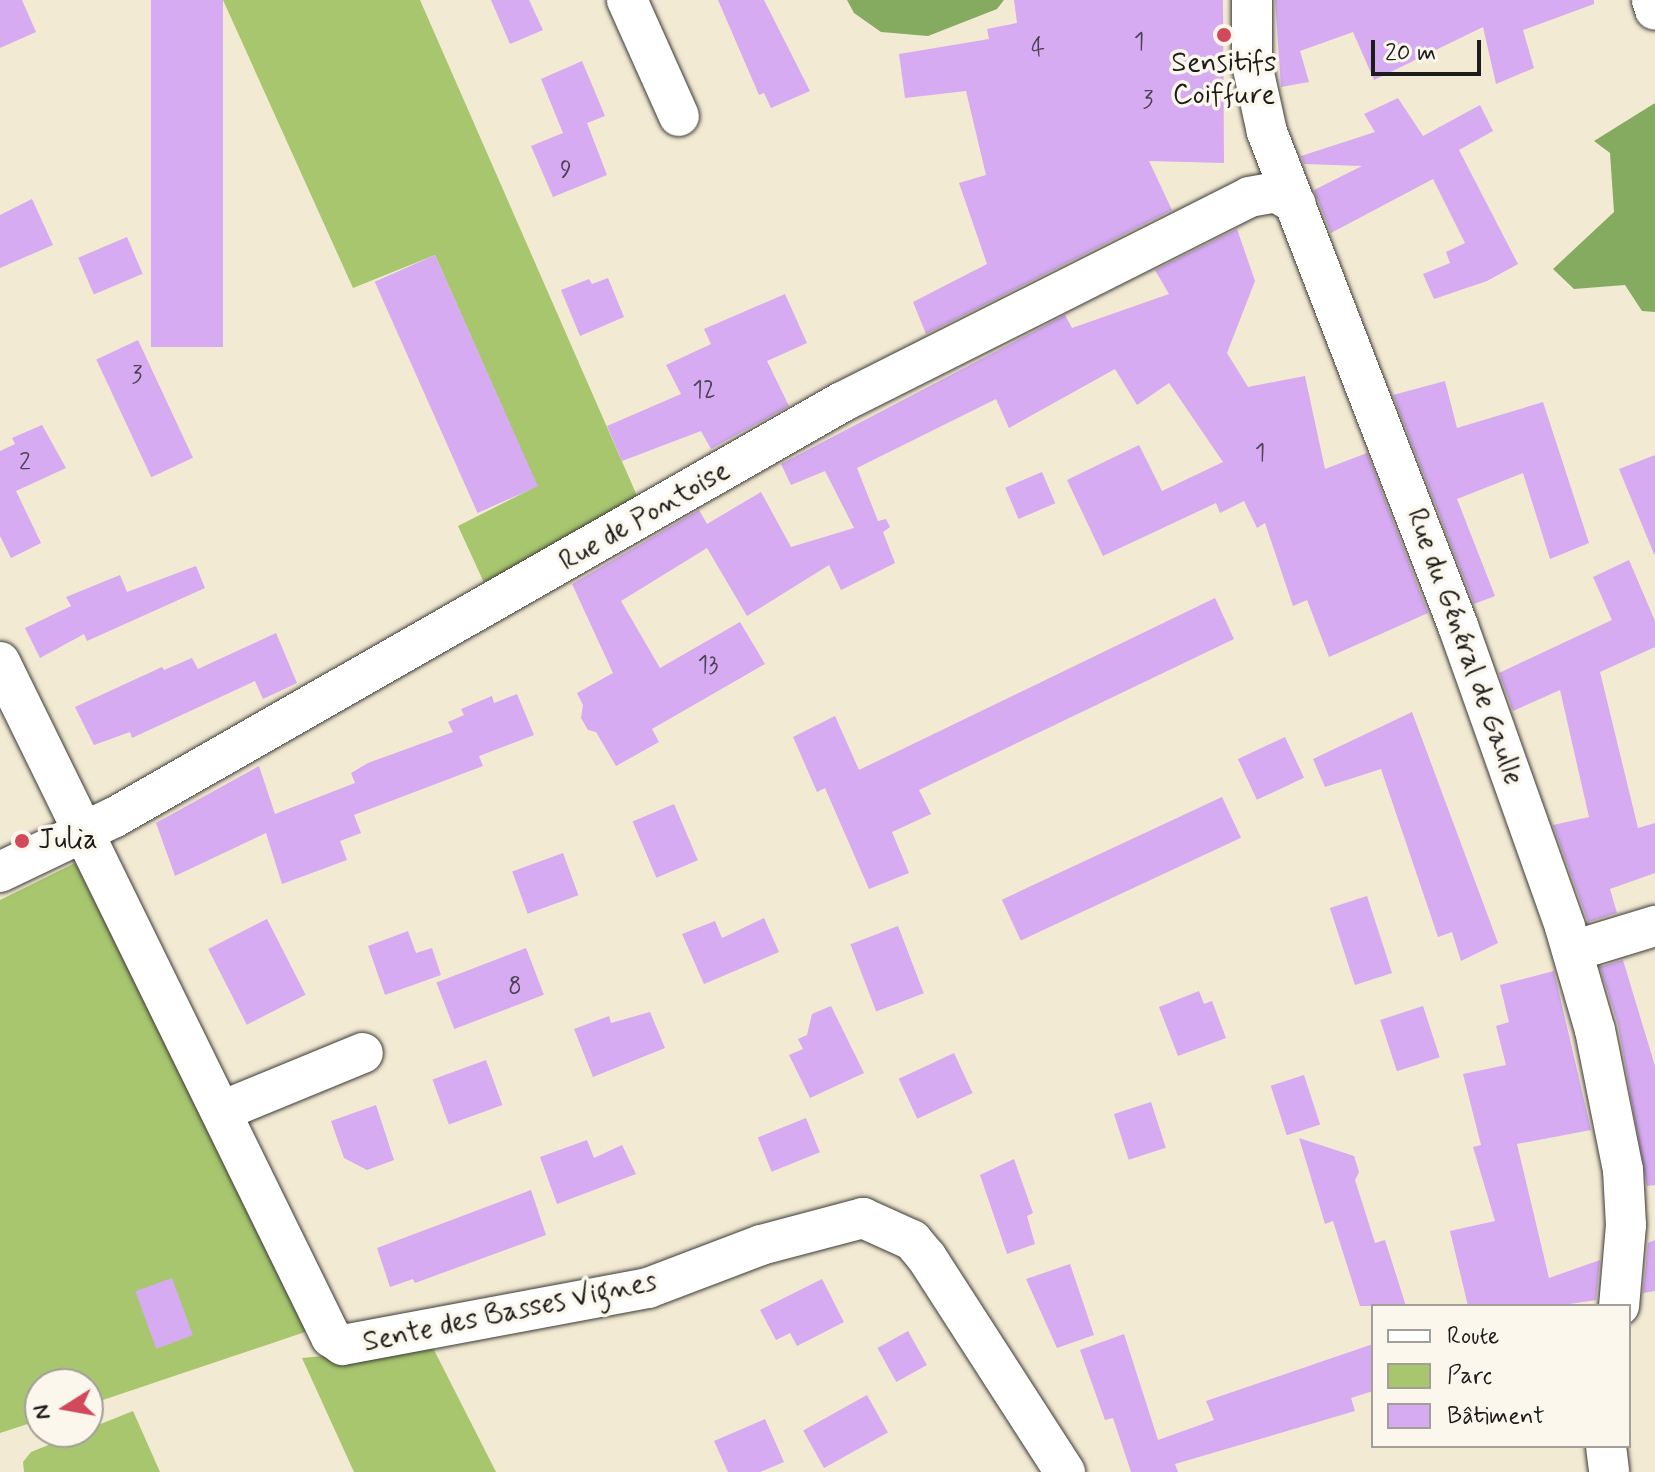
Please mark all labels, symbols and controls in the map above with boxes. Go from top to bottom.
scale bar [1375,24,1485,74]
marker: Sensitifs Coiffure [1215,26,1233,44]
house number: 1 [1134,29,1144,57]
house number: 4 [1031,35,1045,63]
text: 20 m [1385,38,1436,69]
place label: Sensitifs Coiffure [1171,47,1277,113]
house number: 3 [1143,87,1153,115]
house number: 9 [560,157,572,185]
house number: 3 [132,362,142,390]
house number: 12 [692,377,716,405]
house number: 1 [1255,440,1265,468]
house number: 2 [19,449,31,477]
street label: Rue de Pontoise [559,457,731,577]
street label: Rue du Général de Gaulle [1400,509,1528,785]
house number: 13 [698,652,718,680]
place label: Julia [38,824,98,858]
marker: Julia [13,832,31,850]
house number: 8 [508,973,522,1001]
street label: Sente des Basses Vignes [361,1266,659,1360]
legend [1371,1304,1631,1448]
text: Route [1447,1321,1499,1352]
text: Parc [1447,1361,1492,1392]
north arrow [24,1368,104,1448]
text: Bâtiment [1447,1401,1545,1432]
text: N [27,1402,58,1422]

